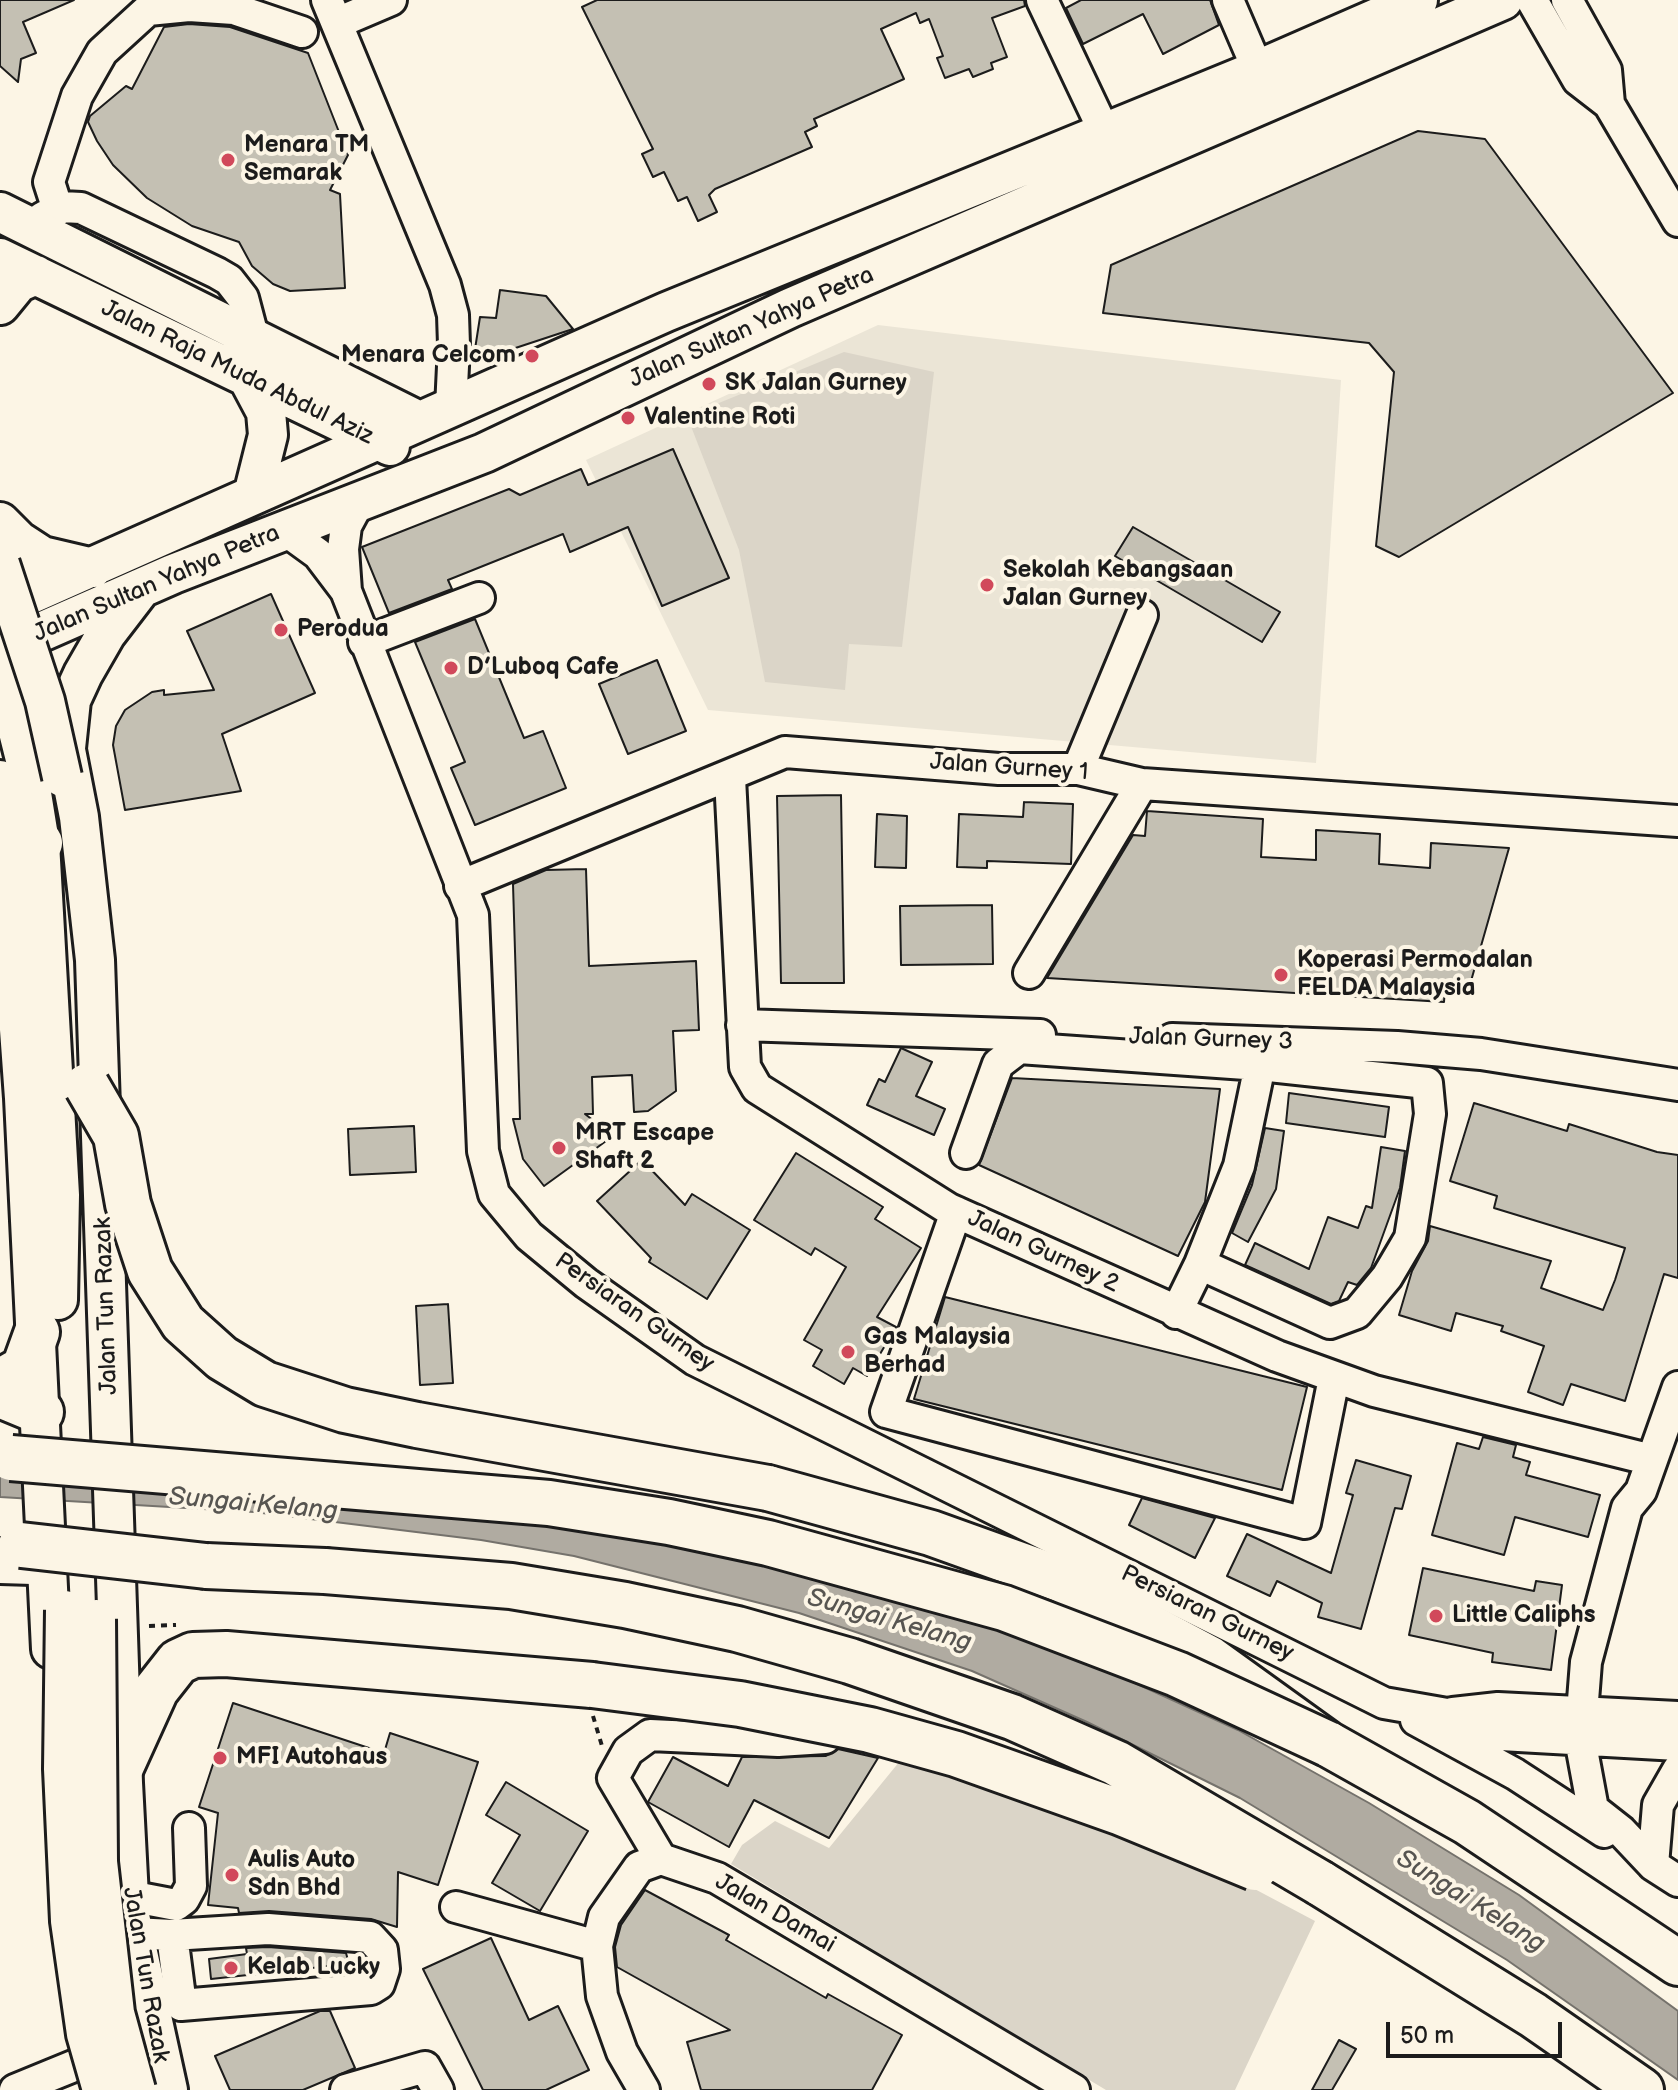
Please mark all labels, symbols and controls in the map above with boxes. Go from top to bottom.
place label: Menara TM Semarak [244,132,369,188]
marker: Menara TM Semarak [219,151,237,169]
street label: Jalan Sultan Yahya Petra [625,261,879,395]
street label: Jalan Raja Muda Abdul Aziz [96,295,378,451]
place label: Menara Celcom [341,342,516,370]
marker: Menara Celcom [523,347,541,365]
place label: SK Jalan Gurney [725,370,907,398]
marker: SK Jalan Gurney [700,375,718,393]
place label: Valentine Roti [644,404,795,432]
marker: Valentine Roti [619,409,637,427]
street label: Jalan Sultan Yahya Petra [30,519,284,649]
place label: Sekolah Kebangsaan Jalan Gurney [1003,557,1233,613]
marker: Sekolah Kebangsaan Jalan Gurney [978,576,996,594]
place label: Perodua [297,616,389,644]
marker: Perodua [272,621,290,639]
place label: D’Luboq Cafe [467,654,619,682]
marker: D’Luboq Cafe [442,659,460,677]
street label: Jalan Gurney 1 [929,748,1089,788]
place label: Koperasi Permodalan FELDA Malaysia [1297,947,1533,1003]
marker: Koperasi Permodalan FELDA Malaysia [1272,966,1290,984]
street label: Jalan Gurney 3 [1129,1023,1293,1057]
place label: MRT Escape Shaft 2 [575,1120,714,1176]
marker: MRT Escape Shaft 2 [550,1139,568,1157]
street label: Jalan Gurney 2 [963,1204,1123,1300]
street label: Jalan Tun Razak [90,1217,124,1395]
street label: Persiaran Gurney [549,1247,719,1379]
place label: Gas Malaysia Berhad [864,1324,1010,1380]
marker: Gas Malaysia Berhad [839,1343,857,1361]
water label: Sungai Kelang [167,1482,339,1528]
street label: Persiaran Gurney [1116,1560,1298,1668]
water label: Sungai Kelang [803,1583,975,1659]
place label: Little Caliphs [1452,1602,1595,1630]
marker: Little Caliphs [1427,1607,1445,1625]
place label: MFI Autohaus [236,1744,387,1772]
marker: MFI Autohaus [211,1749,229,1767]
water label: Sungai Kelang [1390,1844,1550,1960]
place label: Aulis Auto Sdn Bhd [248,1847,355,1903]
marker: Aulis Auto Sdn Bhd [223,1866,241,1884]
street label: Jalan Damai [710,1868,840,1960]
street label: Jalan Tun Razak [115,1885,175,2065]
place label: Kelab Lucky [247,1954,380,1982]
marker: Kelab Lucky [222,1959,240,1977]
scale bar [1390,2006,1566,2056]
text: 50 m [1400,2021,1454,2050]

